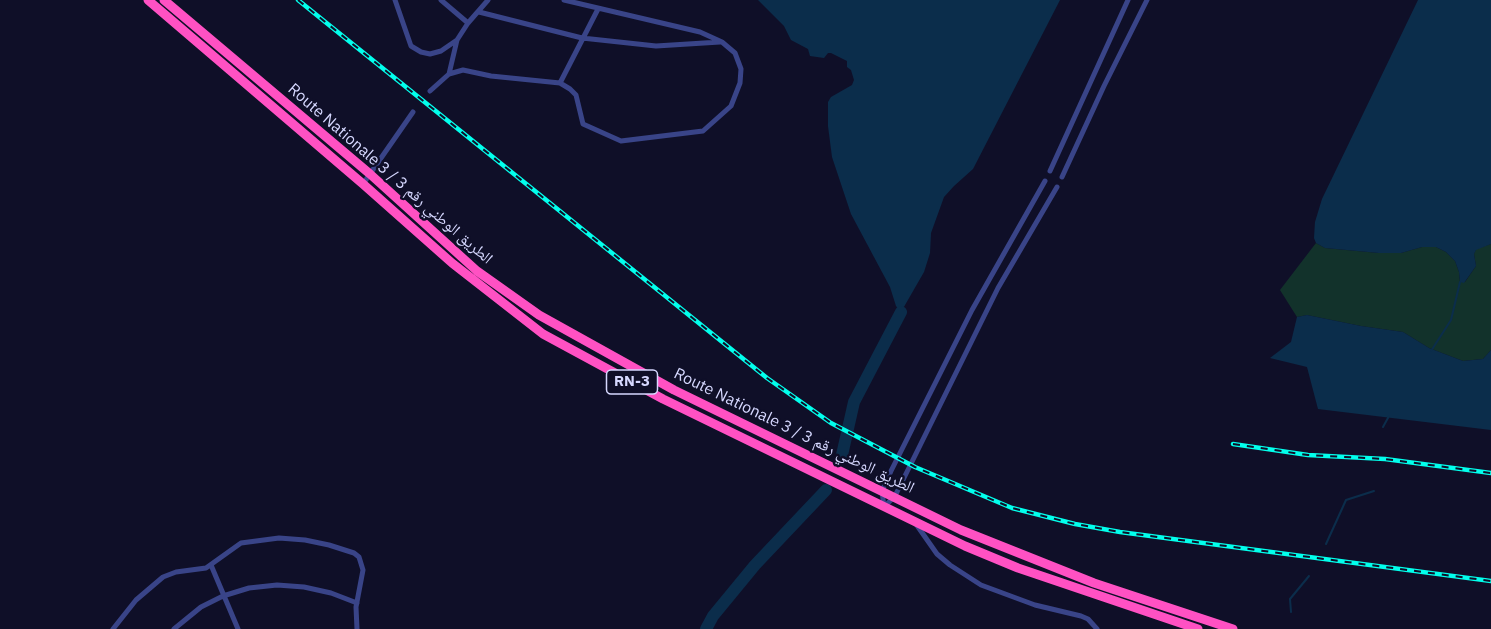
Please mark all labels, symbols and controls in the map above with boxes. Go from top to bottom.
street label: Route Nationale 3 / الطريق الوطني رقم 3 [284,80,496,268]
street label: Route Nationale 3 / الطريق الوطني رقم 3 [671,364,917,498]
road number: RN-3 [606,370,658,394]

